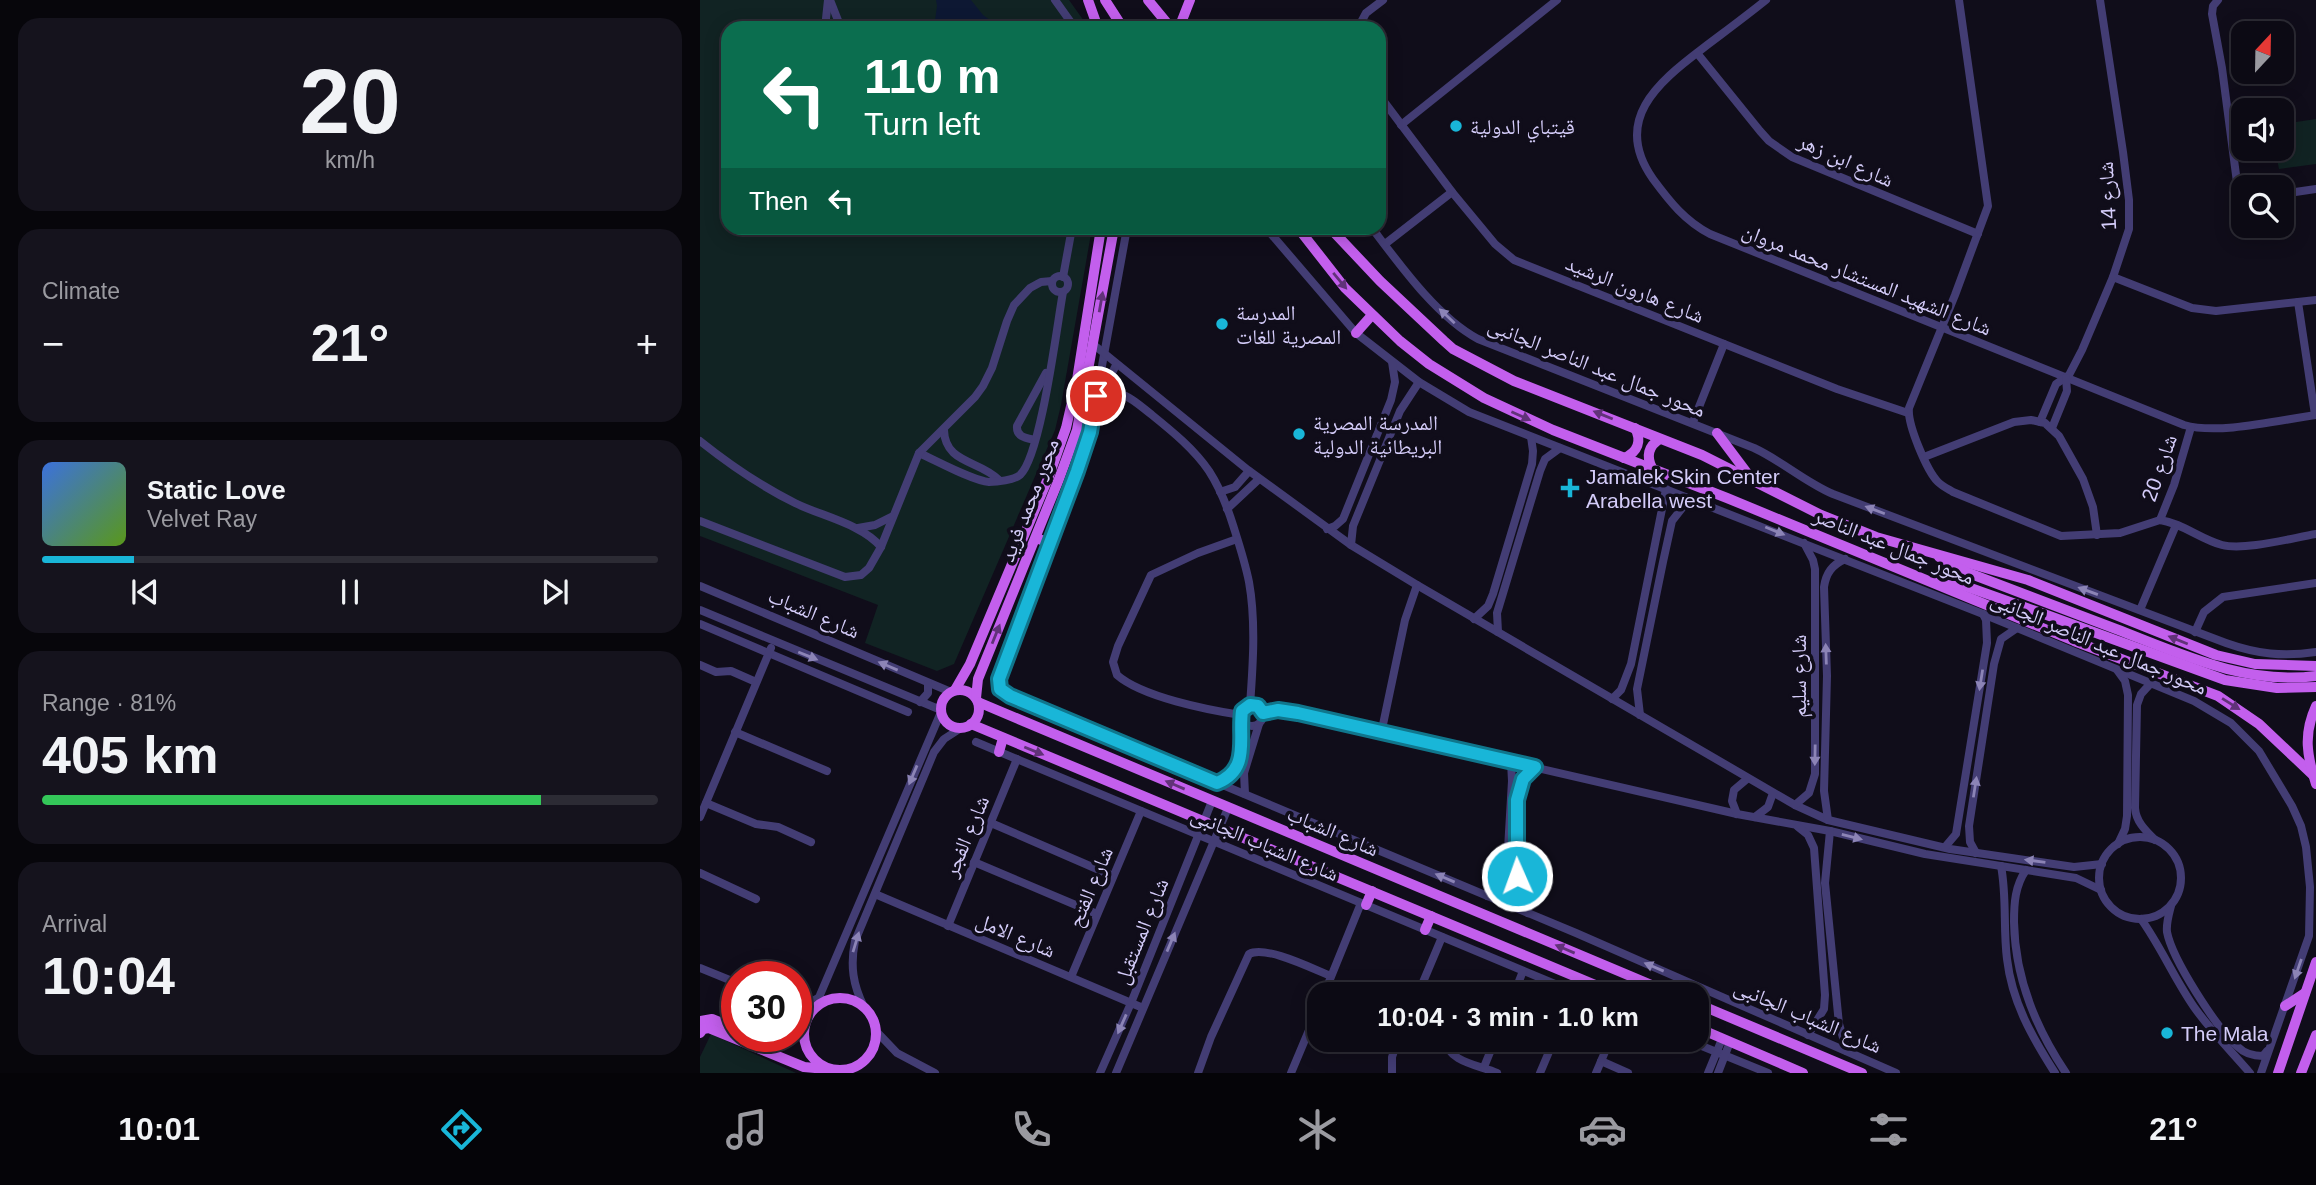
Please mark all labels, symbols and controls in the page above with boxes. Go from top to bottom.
north arrow [2231,21,2294,84]
map controls [2231,21,2294,238]
icon: left [749,49,840,140]
text: 110 m [864,49,1000,103]
text: 20 [299,51,401,152]
button: sound [2231,98,2294,161]
text: Turn left [864,106,980,142]
place label: قيتباي الدولية [1470,115,1575,143]
marker: قيتباي الدولية [1448,118,1464,134]
street label: شارع ابن زهر [1793,128,1897,193]
text: km/h [325,147,375,173]
street label: شارع 14 [2094,161,2122,231]
button: search [2231,175,2294,238]
icon: left [822,182,860,220]
text: Then [749,186,808,216]
street label: شارع الشهيد المستشار محمد مروان [1738,218,1995,341]
street label: شارع هارون الرشيد [1562,251,1707,329]
one-way arrow [1332,272,1347,289]
text: Climate [42,278,120,304]
one-way arrow [1096,291,1107,313]
place label: المدرسة المصرية للغات [1236,301,1341,348]
one-way arrow [1439,309,1456,325]
street label: محور جمال عبد الناصر الجانبى [1484,313,1709,423]
text: 21° [311,314,389,372]
marker: المدرسة المصرية للغات [1214,316,1230,332]
text: − [42,323,64,365]
text: + [636,323,658,365]
pin [1066,366,1126,426]
icon: arrive [1077,377,1115,415]
one-way arrow [1592,409,1613,420]
one-way arrow [1511,410,1531,422]
place label: المدرسة المصرية البريطانية الدولية [1313,411,1442,458]
marker: المدرسة المصرية البريطانية الدولية [1291,426,1307,442]
street label: شارع 20 [2137,432,2183,505]
street label: محور محمد فريد [995,435,1063,565]
place label: Jamalek Skin Center Arabella west [1586,465,1780,512]
text: Static Love [147,475,286,505]
marker: Jamalek Skin Center Arabella west [1560,478,1580,498]
street label: محور جمال عبد الناصر [1809,503,1978,590]
one-way arrow [1864,505,1885,516]
text: Velvet Ray [147,506,257,532]
one-way arrow [1765,526,1786,537]
icon: previous [126,573,164,611]
icon: pause [331,573,369,611]
icon: next [536,573,574,611]
street label: شارع الشباب [764,584,863,644]
one-way arrow [2077,585,2098,596]
street label: محور جمال عبد الناصر الجانبى [1987,587,2210,701]
one-way arrow [991,623,1002,644]
street label: شارع سليم [1787,634,1813,718]
one-way arrow [2168,635,2189,646]
one-way arrow [1820,643,1832,665]
one-way arrow [798,651,819,662]
one-way arrow [878,660,898,672]
one-way arrow [1975,670,1986,692]
text: Range · 81% [42,690,176,716]
one-way arrow [2221,697,2241,710]
text: 405 km [42,726,218,784]
one-way arrow [1024,745,1045,756]
one-way arrow [1809,745,1821,767]
one-way arrow [908,764,919,785]
one-way arrow [1969,776,1980,798]
one-way arrow [1164,779,1185,790]
street label: شارع الفجر [938,792,995,882]
street label: شارع الشباب [1283,802,1382,862]
street label: شارع الشباب الجانبى [1187,803,1342,887]
one-way arrow [1841,832,1863,843]
position arrow [1480,839,1554,913]
street label: شارع الفتح [1063,843,1119,931]
one-way arrow [2024,855,2046,866]
one-way arrow [1434,873,1455,884]
street label: شارع المستقبل [1109,875,1175,988]
street label: شارع الامل [972,908,1059,964]
text: Arrival [42,911,107,937]
one-way arrow [852,931,862,952]
one-way arrow [1166,932,1177,953]
one-way arrow [1555,943,1576,954]
text: 10:04 [42,947,175,1005]
one-way arrow [2292,959,2303,980]
speed limit sign: 30 [721,961,812,1052]
one-way arrow [1644,961,1665,972]
street label: شارع الشباب الجانبى [1730,975,1885,1059]
text: 10:04 · 3 min · 1.0 km [1377,1002,1639,1032]
one-way arrow [1116,1013,1127,1034]
place label: The Mala [2181,1022,2269,1045]
marker: The Mala [2159,1025,2175,1041]
icon: directions [437,1105,486,1154]
icon: music [722,1105,771,1154]
icon: phone [1007,1105,1056,1154]
icon: climate [1293,1105,1342,1154]
icon: car [1578,1105,1627,1154]
icon: filters [1864,1105,1913,1154]
text: 10:01 [118,1111,200,1147]
text: 21° [2149,1111,2198,1147]

